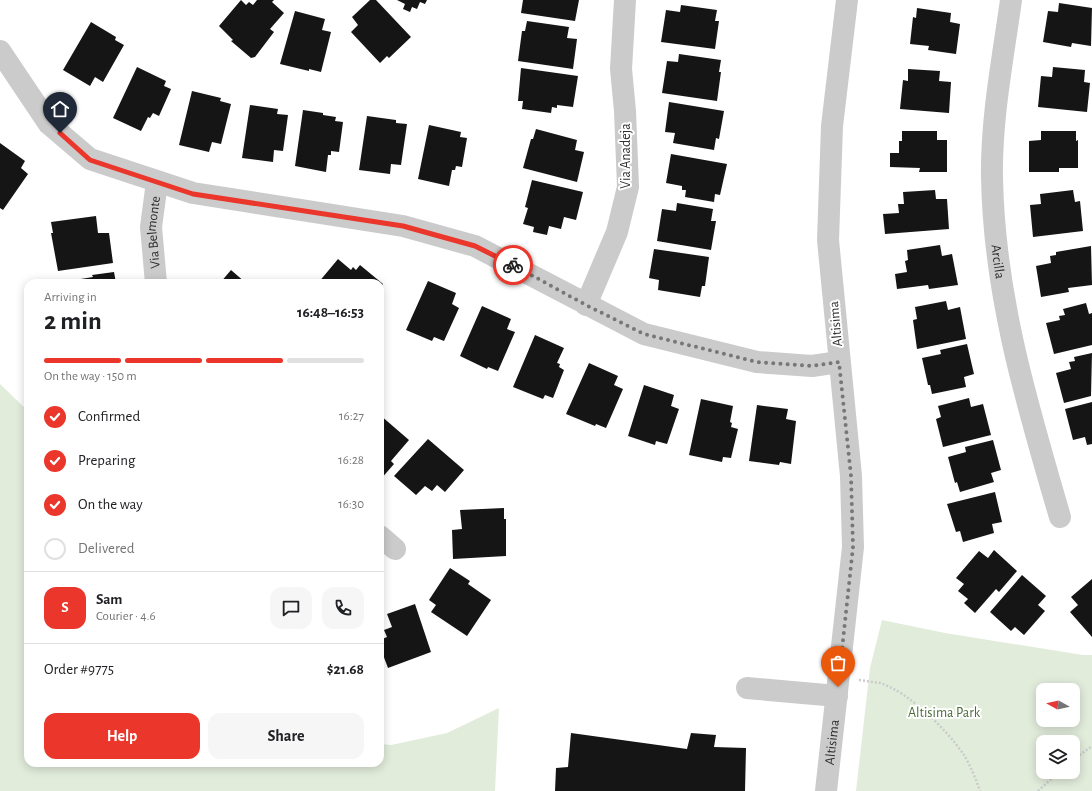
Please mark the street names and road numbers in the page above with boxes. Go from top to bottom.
street label: Via Anadeja [619,123,633,189]
street label: Via Belmonte [144,195,163,269]
street label: Arcilla [988,244,1007,280]
street label: Altisima [827,300,845,347]
street label: Altisima [823,718,842,766]

